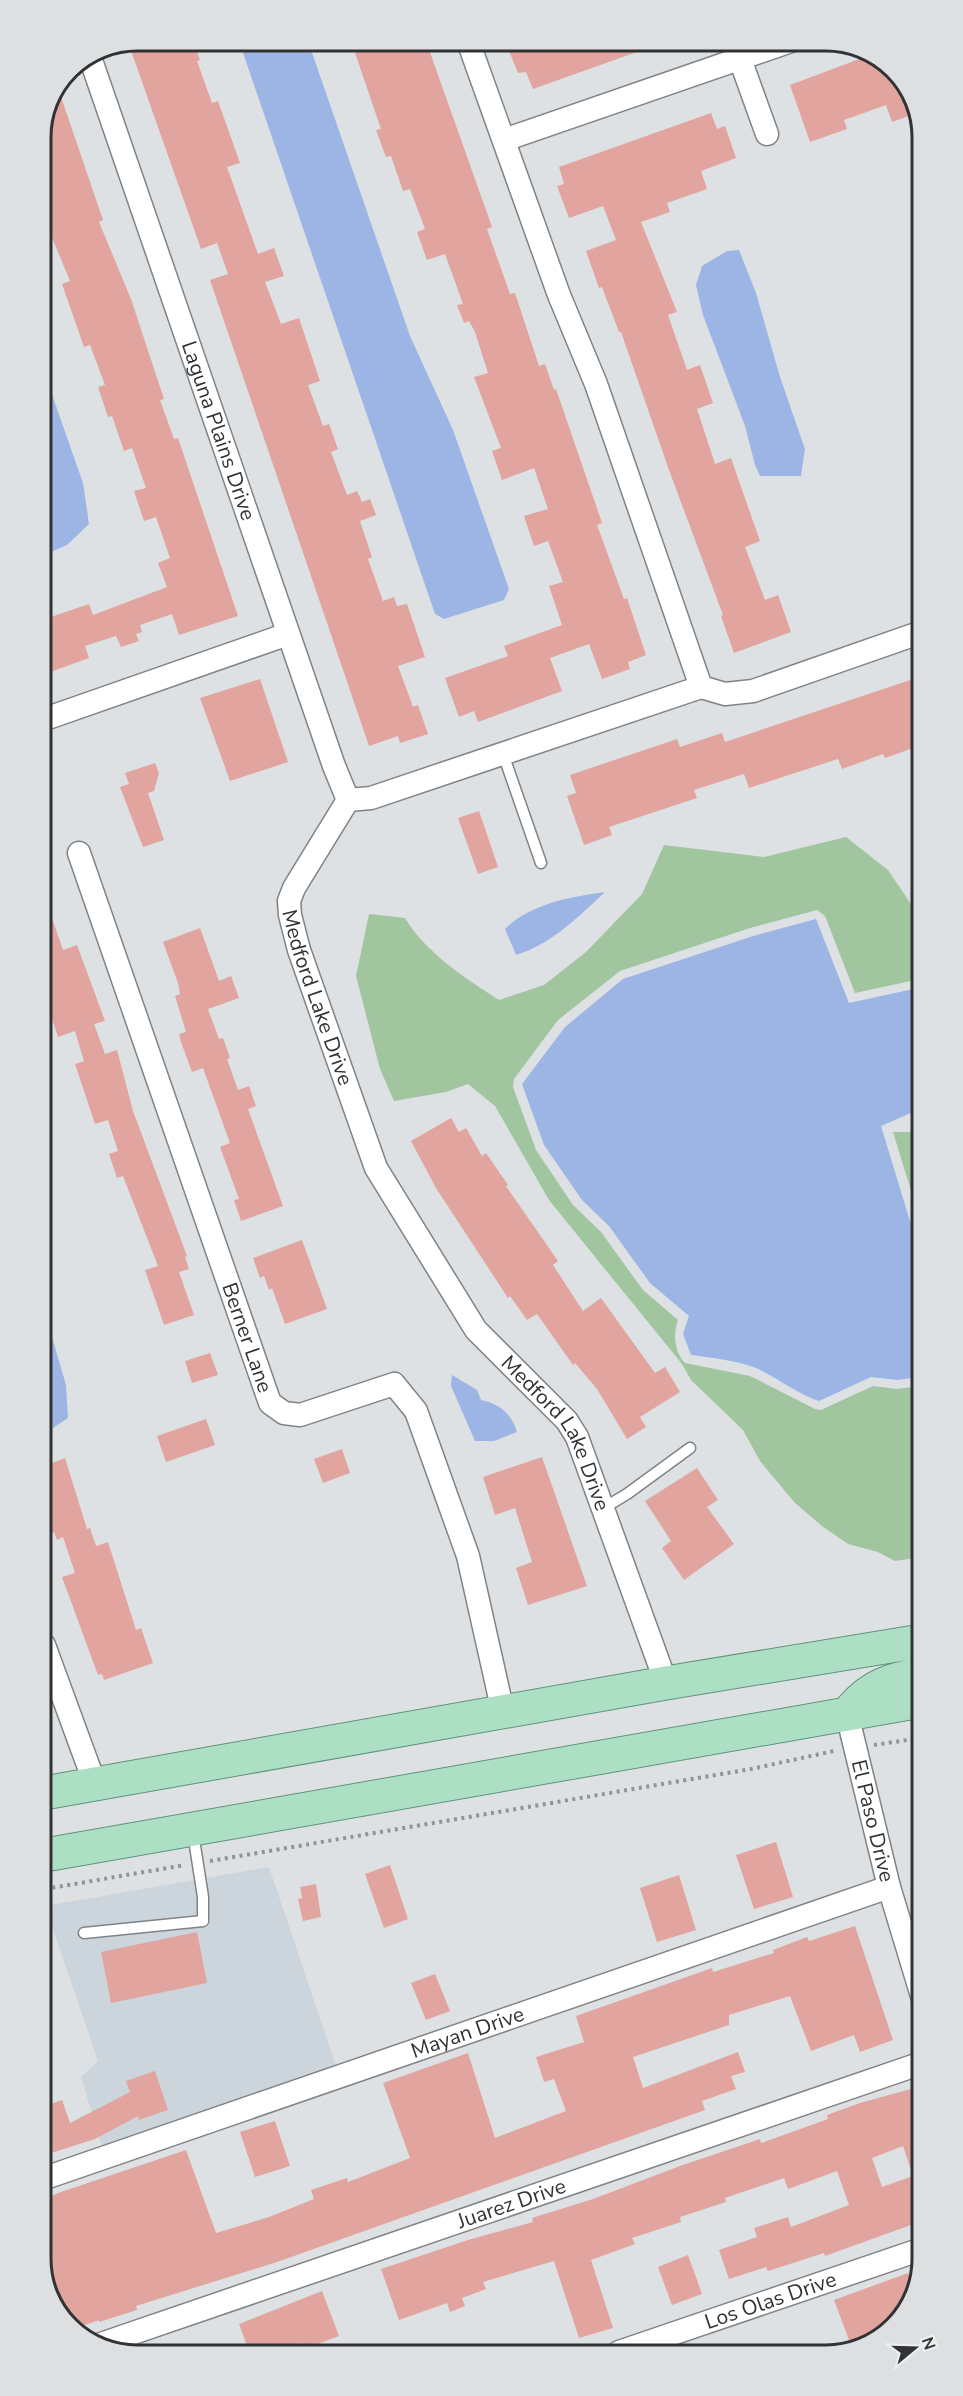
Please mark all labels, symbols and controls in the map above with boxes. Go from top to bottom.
street label: Laguna Plains Drive [175,337,262,524]
street label: Medford Lake Drive [275,906,360,1089]
street label: Berner Lane [215,1279,279,1396]
street label: Medford Lake Drive [495,1349,617,1515]
street label: El Paso Drive [845,1757,901,1885]
street label: Mayan Drive [407,2000,528,2065]
street label: Juarez Drive [453,2172,570,2235]
street label: Los Olas Drive [701,2265,840,2336]
north arrow [885,2318,945,2378]
text: N [916,2334,941,2353]

